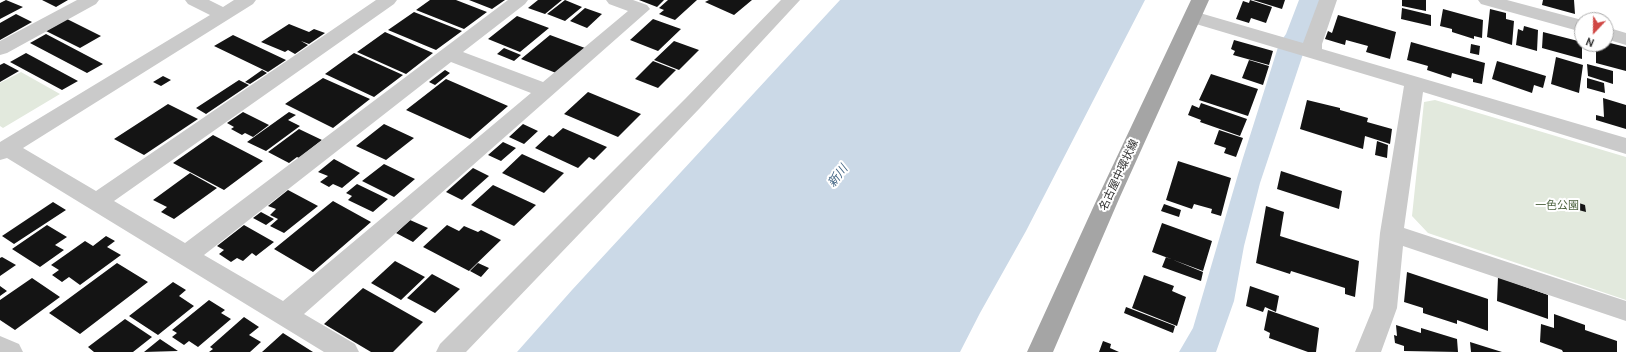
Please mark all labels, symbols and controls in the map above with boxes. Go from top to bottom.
north arrow [1574,12,1614,52]
text: N [1584,34,1596,50]
street label: 名古屋中環状線 [1097,137,1141,213]
water label: 新川 [825,162,851,190]
park label: 一色公園 [1535,199,1579,213]

